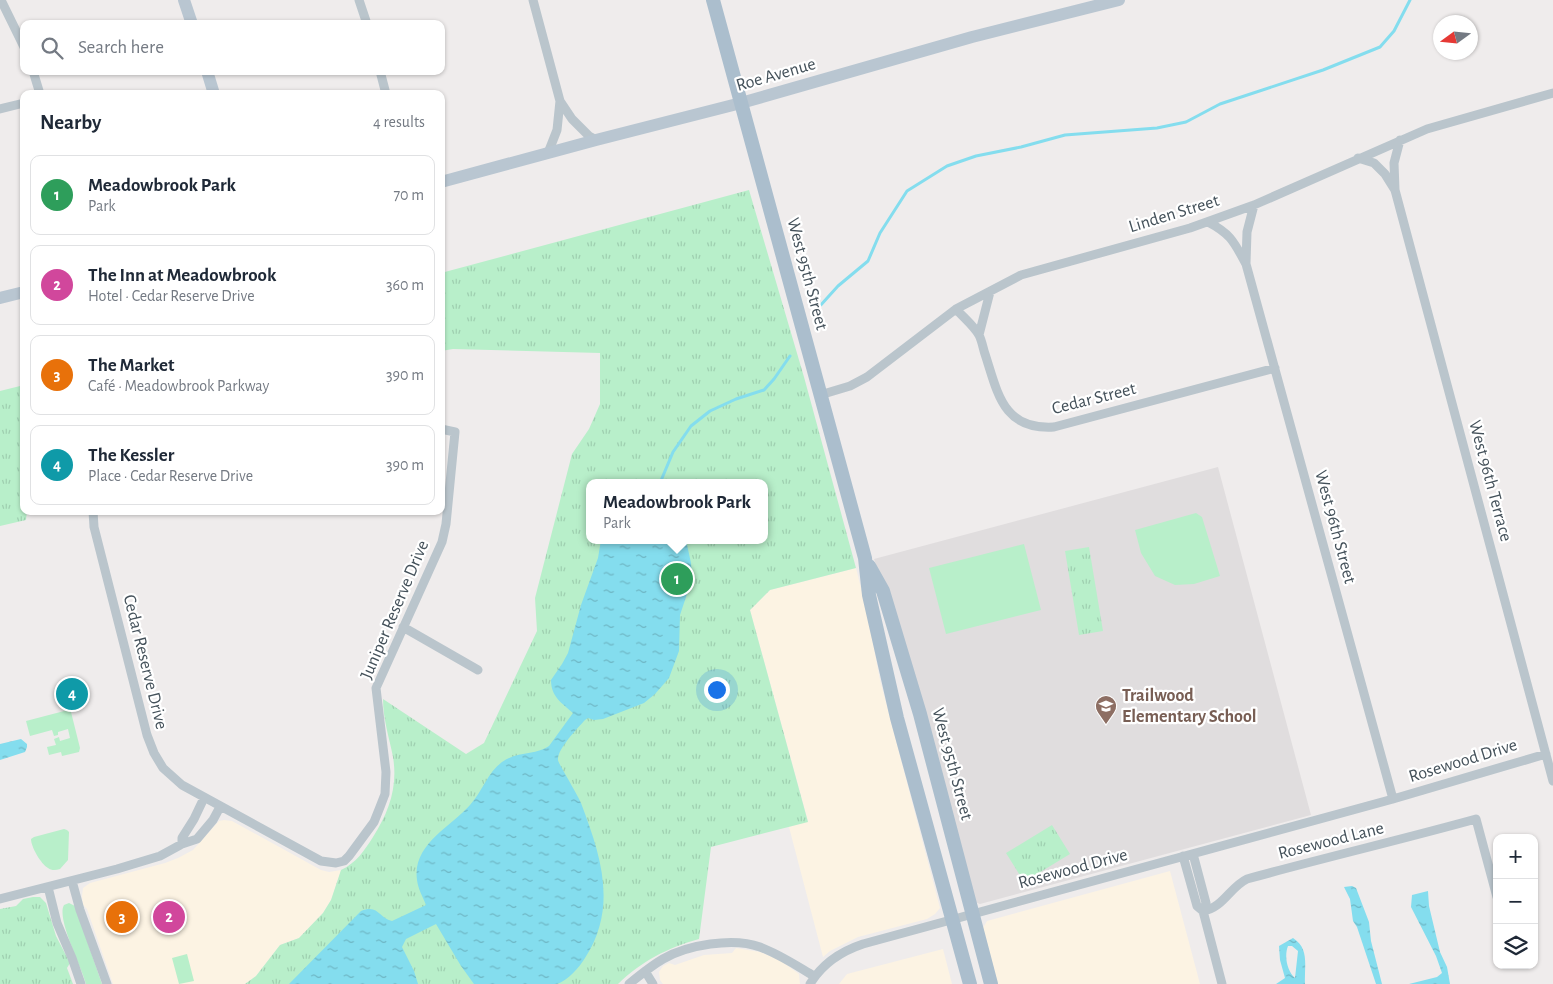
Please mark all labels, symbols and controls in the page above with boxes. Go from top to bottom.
north arrow [1433,15,1478,60]
search box [20,20,445,75]
icon: search [38,34,66,62]
text: Search here [78,38,164,57]
street label: Roe Avenue [734,55,818,95]
text: Nearby [40,112,101,133]
text: 4 results [373,114,425,130]
text: Meadowbrook Park [88,176,236,195]
text: 1 [54,187,60,203]
text: 70 m [393,187,424,203]
street label: Linden Street [1127,192,1222,236]
text: Park [88,198,116,214]
street label: West 95th Street [783,216,831,332]
text: The Inn at Meadowbrook [88,266,276,285]
text: 2 [53,277,61,293]
text: 360 m [386,277,424,293]
text: Hotel · Cedar Reserve Drive [88,288,255,304]
text: The Market [88,356,175,375]
text: 3 [54,367,60,383]
text: 390 m [386,367,424,383]
text: Café · Meadowbrook Parkway [88,378,269,394]
street label: Cedar Street [1050,380,1138,418]
street label: West 96th Terrace [1465,418,1515,544]
text: The Kessler [88,446,174,465]
text: 4 [53,457,61,473]
text: 390 m [386,457,424,473]
text: Place · Cedar Reserve Drive [88,468,253,484]
street label: West 96th Street [1311,468,1359,586]
popup [586,479,768,544]
text: Meadowbrook Park [603,493,751,512]
text: Park [603,515,631,531]
street label: Juniper Reserve Drive [358,538,432,682]
pin: 1 [661,560,693,598]
street label: Cedar Reserve Drive [120,593,170,731]
pin: 4 [56,675,88,713]
your location [704,677,730,703]
place label: Trailwood Elementary School [1122,687,1257,726]
school or university icon: Trailwood Elementary School [1094,694,1118,725]
street label: West 95th Street [928,706,976,822]
street label: Rosewood Drive [1407,736,1519,786]
street label: Rosewood Lane [1276,819,1386,863]
map controls [1493,834,1538,969]
button: + [1493,834,1538,879]
street label: Rosewood Drive [1016,846,1130,892]
button: − [1493,879,1538,924]
pin: 3 [106,898,138,936]
pin: 2 [153,898,185,936]
button: layers [1493,924,1538,969]

